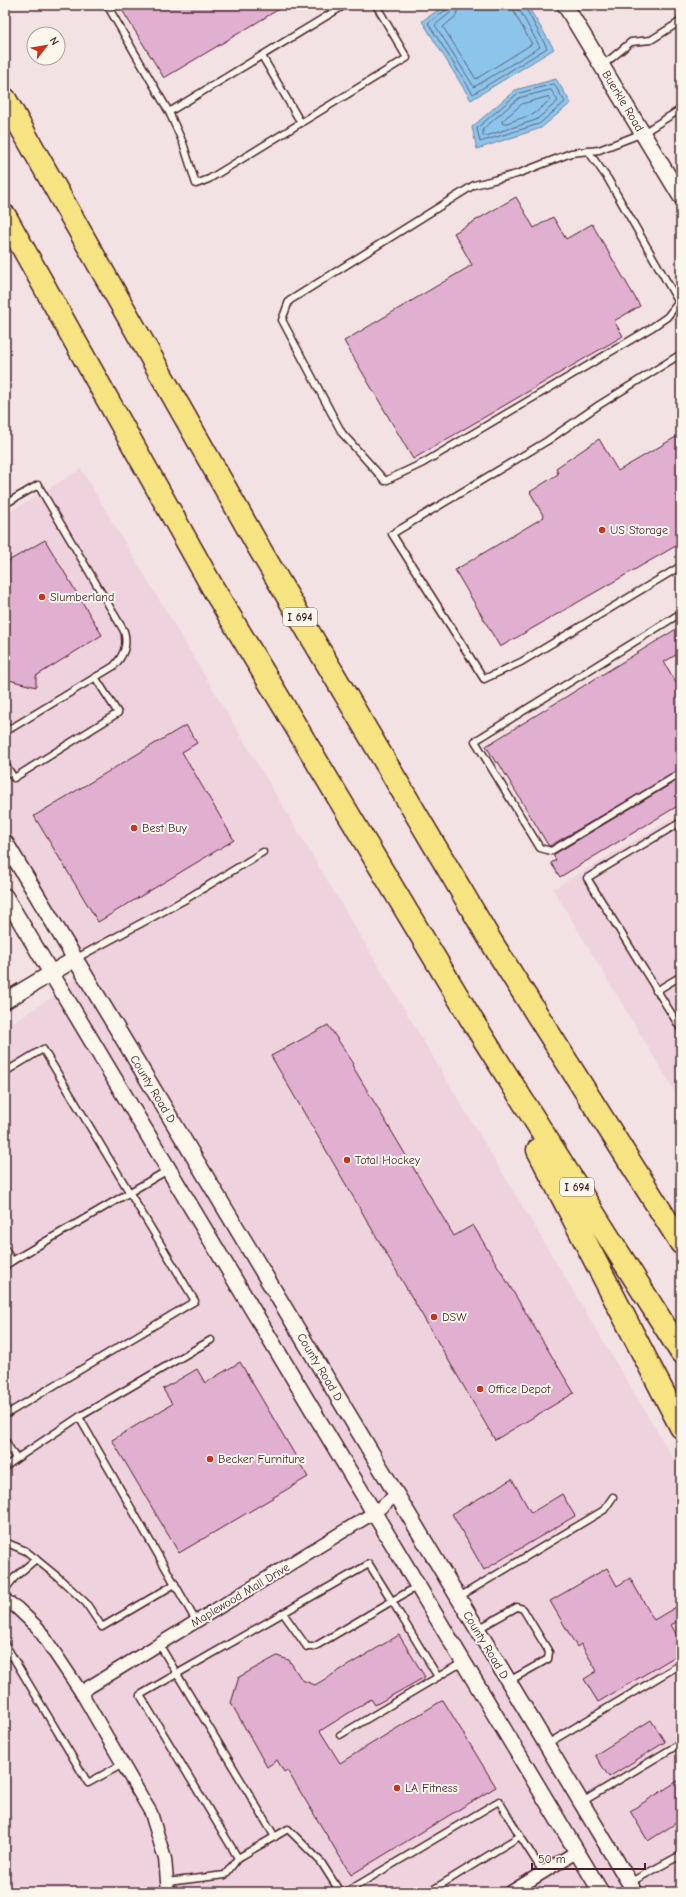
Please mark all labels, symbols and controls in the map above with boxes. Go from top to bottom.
north arrow [26,26,66,66]
text: N [47,35,62,48]
street label: Buerkle Road [599,68,647,134]
place label: US Storage [610,523,668,537]
marker: US Storage [597,525,607,535]
place label: Slumberland [50,590,114,604]
marker: Slumberland [37,592,47,602]
road number: I 694 [283,608,317,626]
place label: Best Buy [142,821,187,835]
marker: Best Buy [129,823,139,833]
street label: County Road D [127,1052,179,1126]
place label: Total Hockey [355,1153,421,1167]
marker: Total Hockey [342,1155,352,1165]
road number: I 694 [560,1178,594,1196]
place label: DSW [442,1310,467,1324]
marker: DSW [429,1312,439,1322]
street label: County Road D [294,1330,346,1404]
place label: Office Depot [488,1382,551,1396]
marker: Office Depot [475,1384,485,1394]
place label: Becker Furniture [218,1452,305,1466]
marker: Becker Furniture [205,1454,215,1464]
street label: Maplewood Mall Drive [188,1560,292,1630]
street label: County Road D [460,1608,512,1682]
place label: LA Fitness [405,1781,458,1795]
marker: LA Fitness [392,1783,402,1793]
scale bar [532,1845,645,1871]
text: 50 m [538,1852,566,1866]

